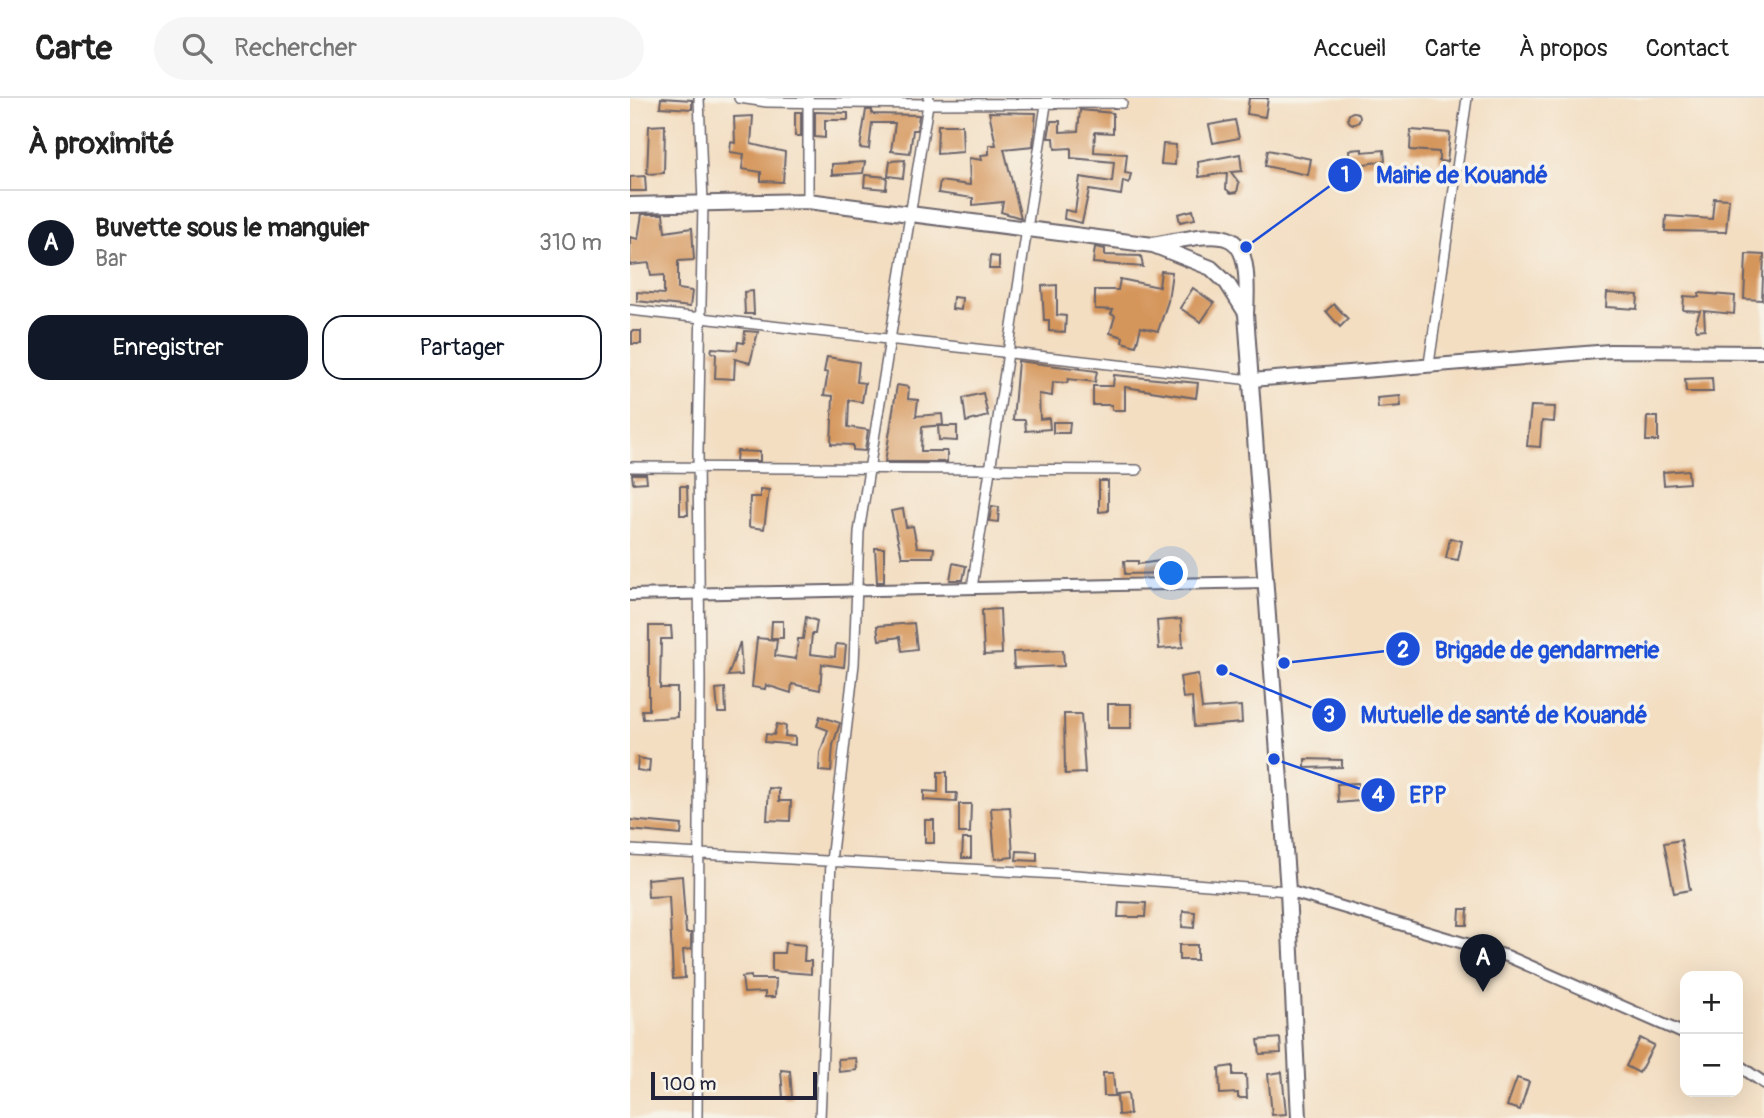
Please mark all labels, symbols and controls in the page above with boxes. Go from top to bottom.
search box [154,17,644,80]
text: Carte [35,28,112,69]
icon: search [178,29,216,67]
text: Rechercher [234,32,357,64]
text: Accueil [1313,34,1387,63]
text: Carte [1425,34,1481,63]
text: À propos [1519,34,1608,63]
text: Contact [1646,34,1729,63]
text: À proximité [28,125,174,162]
callout: Mairie de Kouandé [1327,153,1562,197]
text: Mairie de Kouandé [1376,161,1548,190]
text: 1 [1341,162,1349,189]
text: Buvette sous le manguier [95,212,369,244]
text: A [44,228,58,257]
text: 310 m [539,228,602,257]
text: Bar [95,244,127,273]
button: Enregistrer [28,315,308,380]
button: Partager [322,315,602,380]
your location [1154,556,1188,590]
callout: Brigade de gendarmerie [1386,627,1673,671]
text: Brigade de gendarmerie [1435,636,1660,665]
text: 2 [1397,637,1409,664]
callout: Mutuelle de santé de Kouandé [1312,693,1662,737]
text: Mutuelle de santé de Kouandé [1360,701,1648,730]
text: 3 [1323,702,1335,729]
callout: EPP [1361,773,1461,817]
text: EPP [1409,781,1447,810]
text: 4 [1372,782,1385,809]
pin: A [1460,934,1506,992]
map controls [1680,971,1743,1097]
button: + [1680,971,1743,1034]
button: − [1680,1034,1743,1097]
scale bar [651,1069,817,1101]
text: 100 m [662,1072,716,1096]

